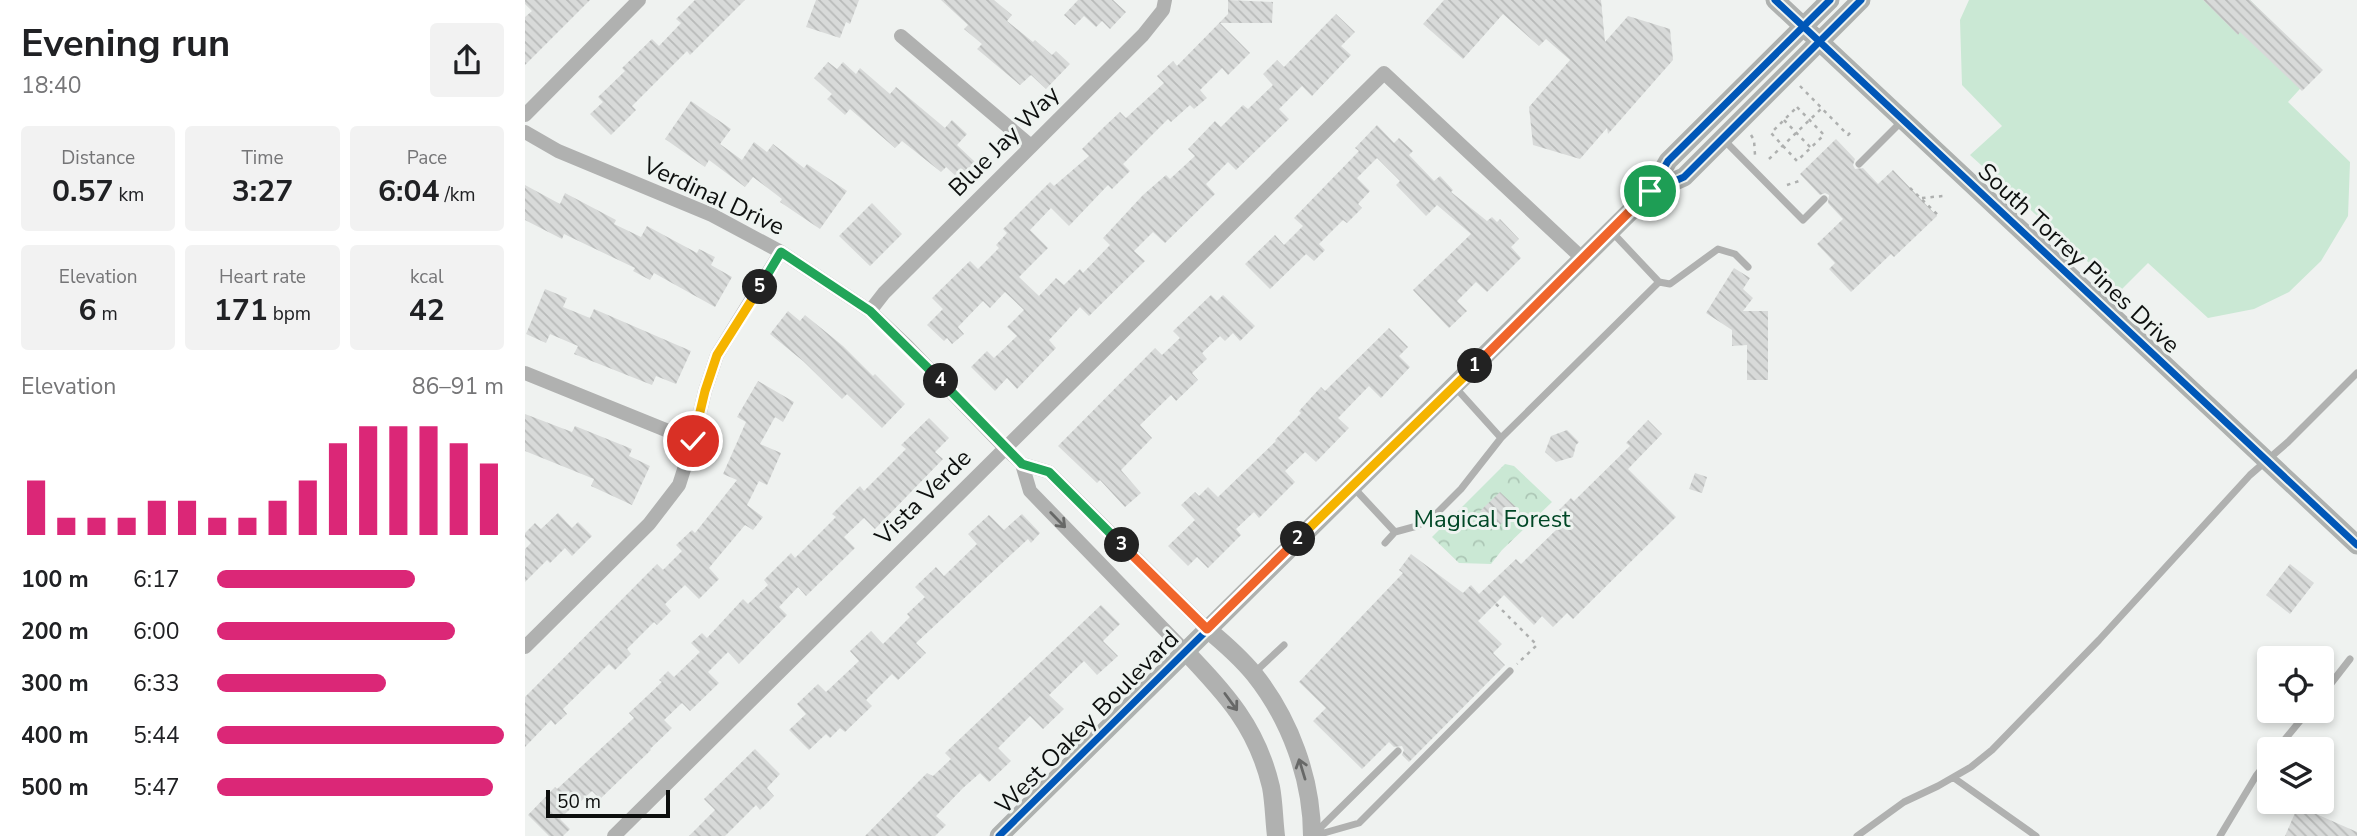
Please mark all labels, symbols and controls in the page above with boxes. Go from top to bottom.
text: Evening run [21,18,230,69]
button: share [430,23,504,97]
text: 18:40 [21,70,81,101]
street label: Blue Jay Way [942,78,1067,203]
text: Distance [61,145,135,171]
text: Time [241,145,284,171]
text: Pace [407,145,447,171]
street label: Verdinal Drive [637,149,790,243]
street label: South Torrey Pines Drive [1971,156,2187,360]
pin [1620,161,1680,221]
text: 0.57 [52,171,114,212]
text: 3:27 [232,171,293,212]
text: 6:04 [378,171,440,212]
icon: arrive [1631,172,1669,210]
text: km [114,182,144,208]
text: /km [440,182,476,208]
text: Elevation [59,264,138,290]
text: Heart rate [219,264,306,290]
text: kcal [410,264,444,290]
pin: 5 [743,270,777,304]
text: 5 [754,273,765,299]
text: 6 [79,290,97,331]
text: 171 [214,290,268,331]
text: 42 [409,290,445,331]
text: m [97,301,118,327]
text: bpm [268,301,311,327]
pin: 1 [1457,348,1493,384]
text: 1 [1469,352,1480,378]
pin: 4 [923,364,959,398]
text: 4 [935,367,946,393]
text: Elevation [21,371,116,402]
text: 86–91 m [412,371,504,402]
pin [663,411,723,471]
icon: check [674,422,712,460]
street label: Vista Verde [867,442,978,553]
park label: Magical Forest [1414,503,1571,535]
one-way arrow [1050,511,1067,528]
pin: 2 [1281,522,1315,556]
text: 2 [1292,525,1303,551]
pin: 3 [1105,528,1139,562]
text: 3 [1116,531,1127,557]
text: 100 m [21,564,89,595]
text: 6:17 [133,564,180,595]
text: 200 m [21,616,89,647]
text: 6:00 [133,616,180,647]
street label: West Oakey Boulevard [988,623,1186,821]
map controls [2257,646,2334,814]
button: locate [2257,646,2334,723]
text: 300 m [21,668,89,699]
text: 6:33 [133,668,180,699]
one-way arrow [1224,692,1238,711]
text: 400 m [21,720,89,751]
text: 5:44 [133,720,180,751]
button: layers [2257,737,2334,814]
one-way arrow [1295,758,1308,780]
text: 500 m [21,772,89,803]
text: 5:47 [133,772,180,803]
scale bar [546,787,670,819]
text: 50 m [557,789,601,815]

